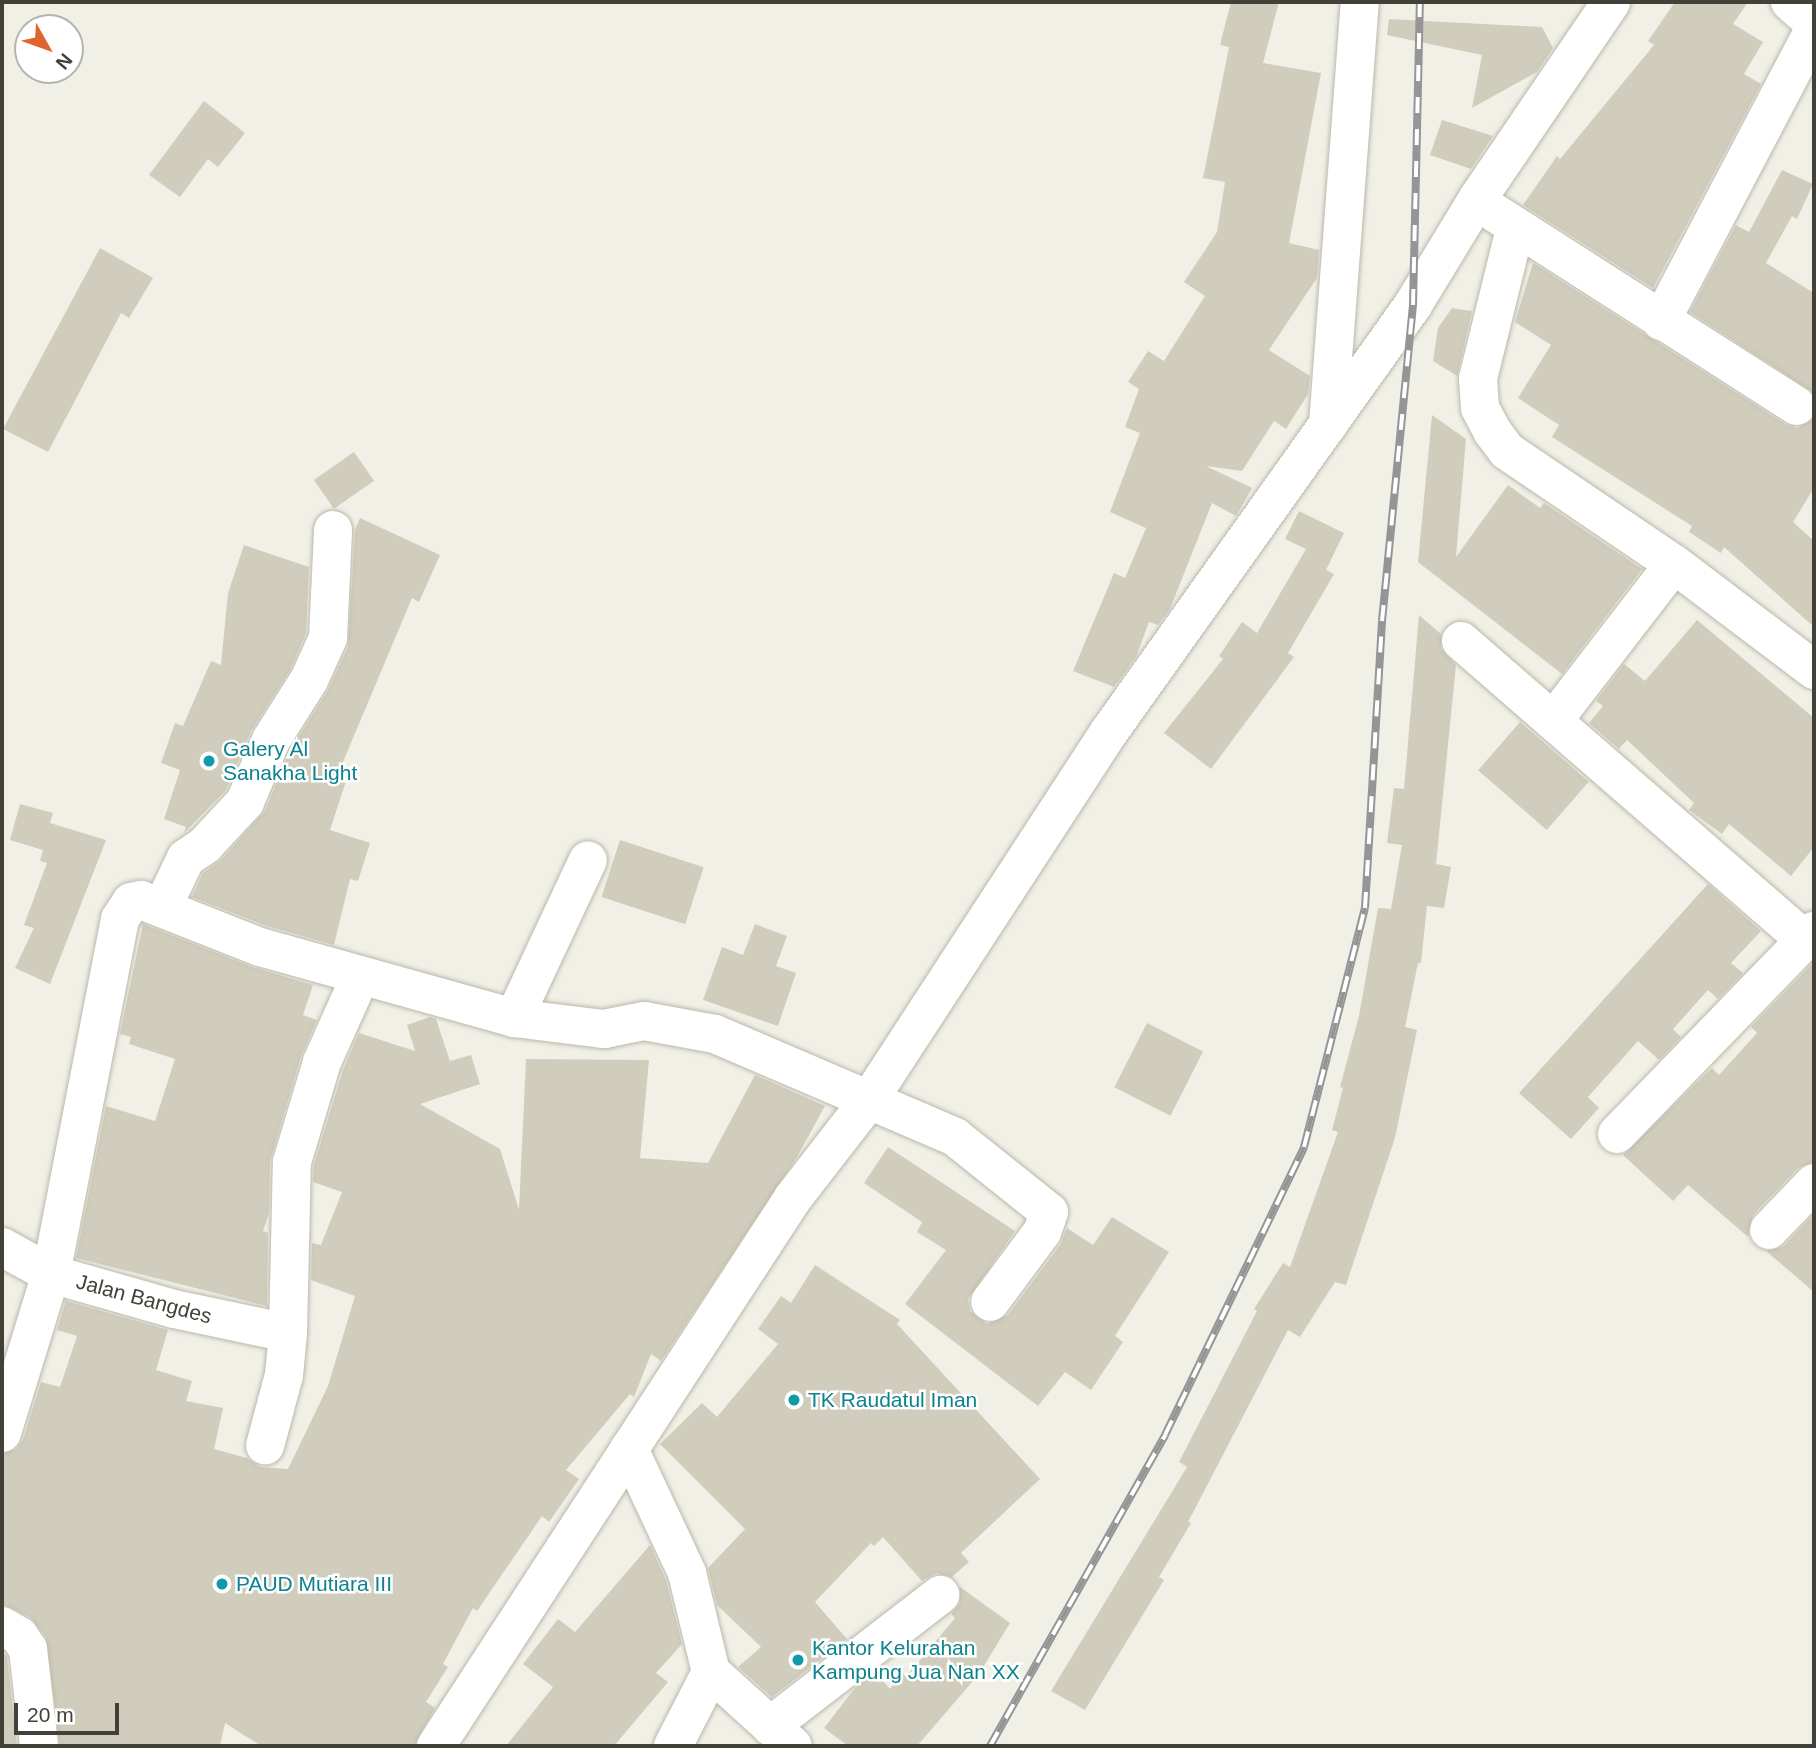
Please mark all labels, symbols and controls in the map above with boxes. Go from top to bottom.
north arrow [14,14,84,84]
text: N [51,50,76,74]
place label: Galery Al Sanakha Light [223,736,357,786]
marker: Galery Al Sanakha Light [201,753,217,769]
street label: Jalan Bangdes [74,1269,214,1329]
place label: TK Raudatul Iman [808,1387,977,1413]
marker: TK Raudatul Iman [786,1392,802,1408]
place label: PAUD Mutiara III [236,1571,392,1597]
marker: PAUD Mutiara III [214,1576,230,1592]
place label: Kantor Kelurahan Kampung Jua Nan XX [812,1635,1020,1685]
marker: Kantor Kelurahan Kampung Jua Nan XX [790,1652,806,1668]
scale bar [18,1688,122,1732]
text: 20 m [27,1703,74,1726]

